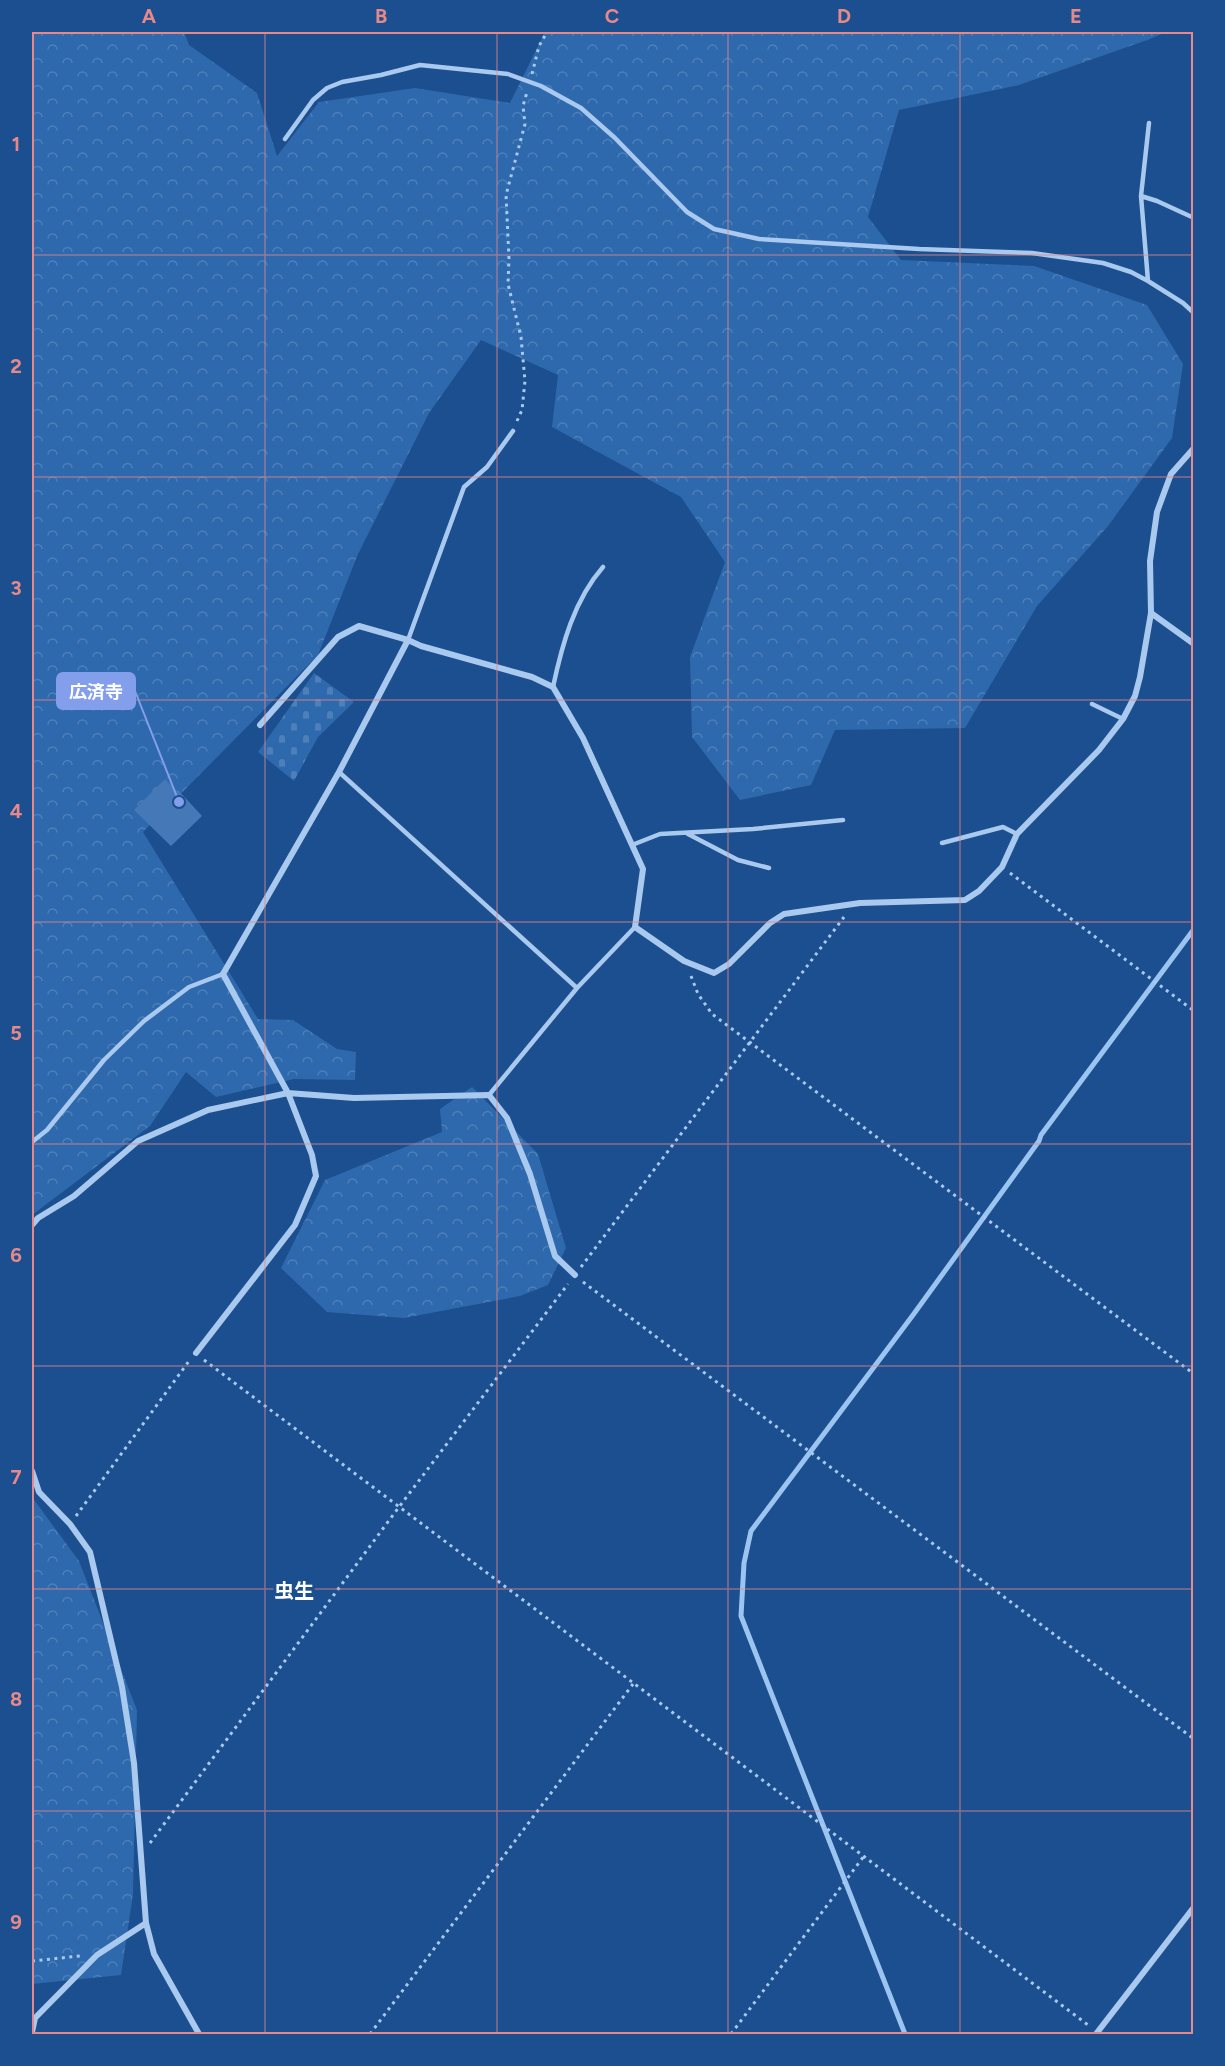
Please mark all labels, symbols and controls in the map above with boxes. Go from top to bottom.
text: A [142,4,157,28]
text: B [375,4,387,28]
text: C [605,4,619,28]
text: D [837,4,851,28]
text: E [1070,4,1082,28]
text: 1 [12,132,20,156]
text: 2 [10,354,22,378]
text: 3 [10,576,22,600]
callout: 広済寺 [57,673,135,709]
text: 広済寺 [69,681,123,703]
text: 4 [10,799,23,823]
text: 5 [10,1021,22,1045]
text: 6 [10,1243,22,1267]
text: 7 [10,1465,22,1489]
district label: 虫生 [274,1579,314,1603]
text: 8 [10,1687,22,1711]
text: 9 [10,1910,22,1934]

